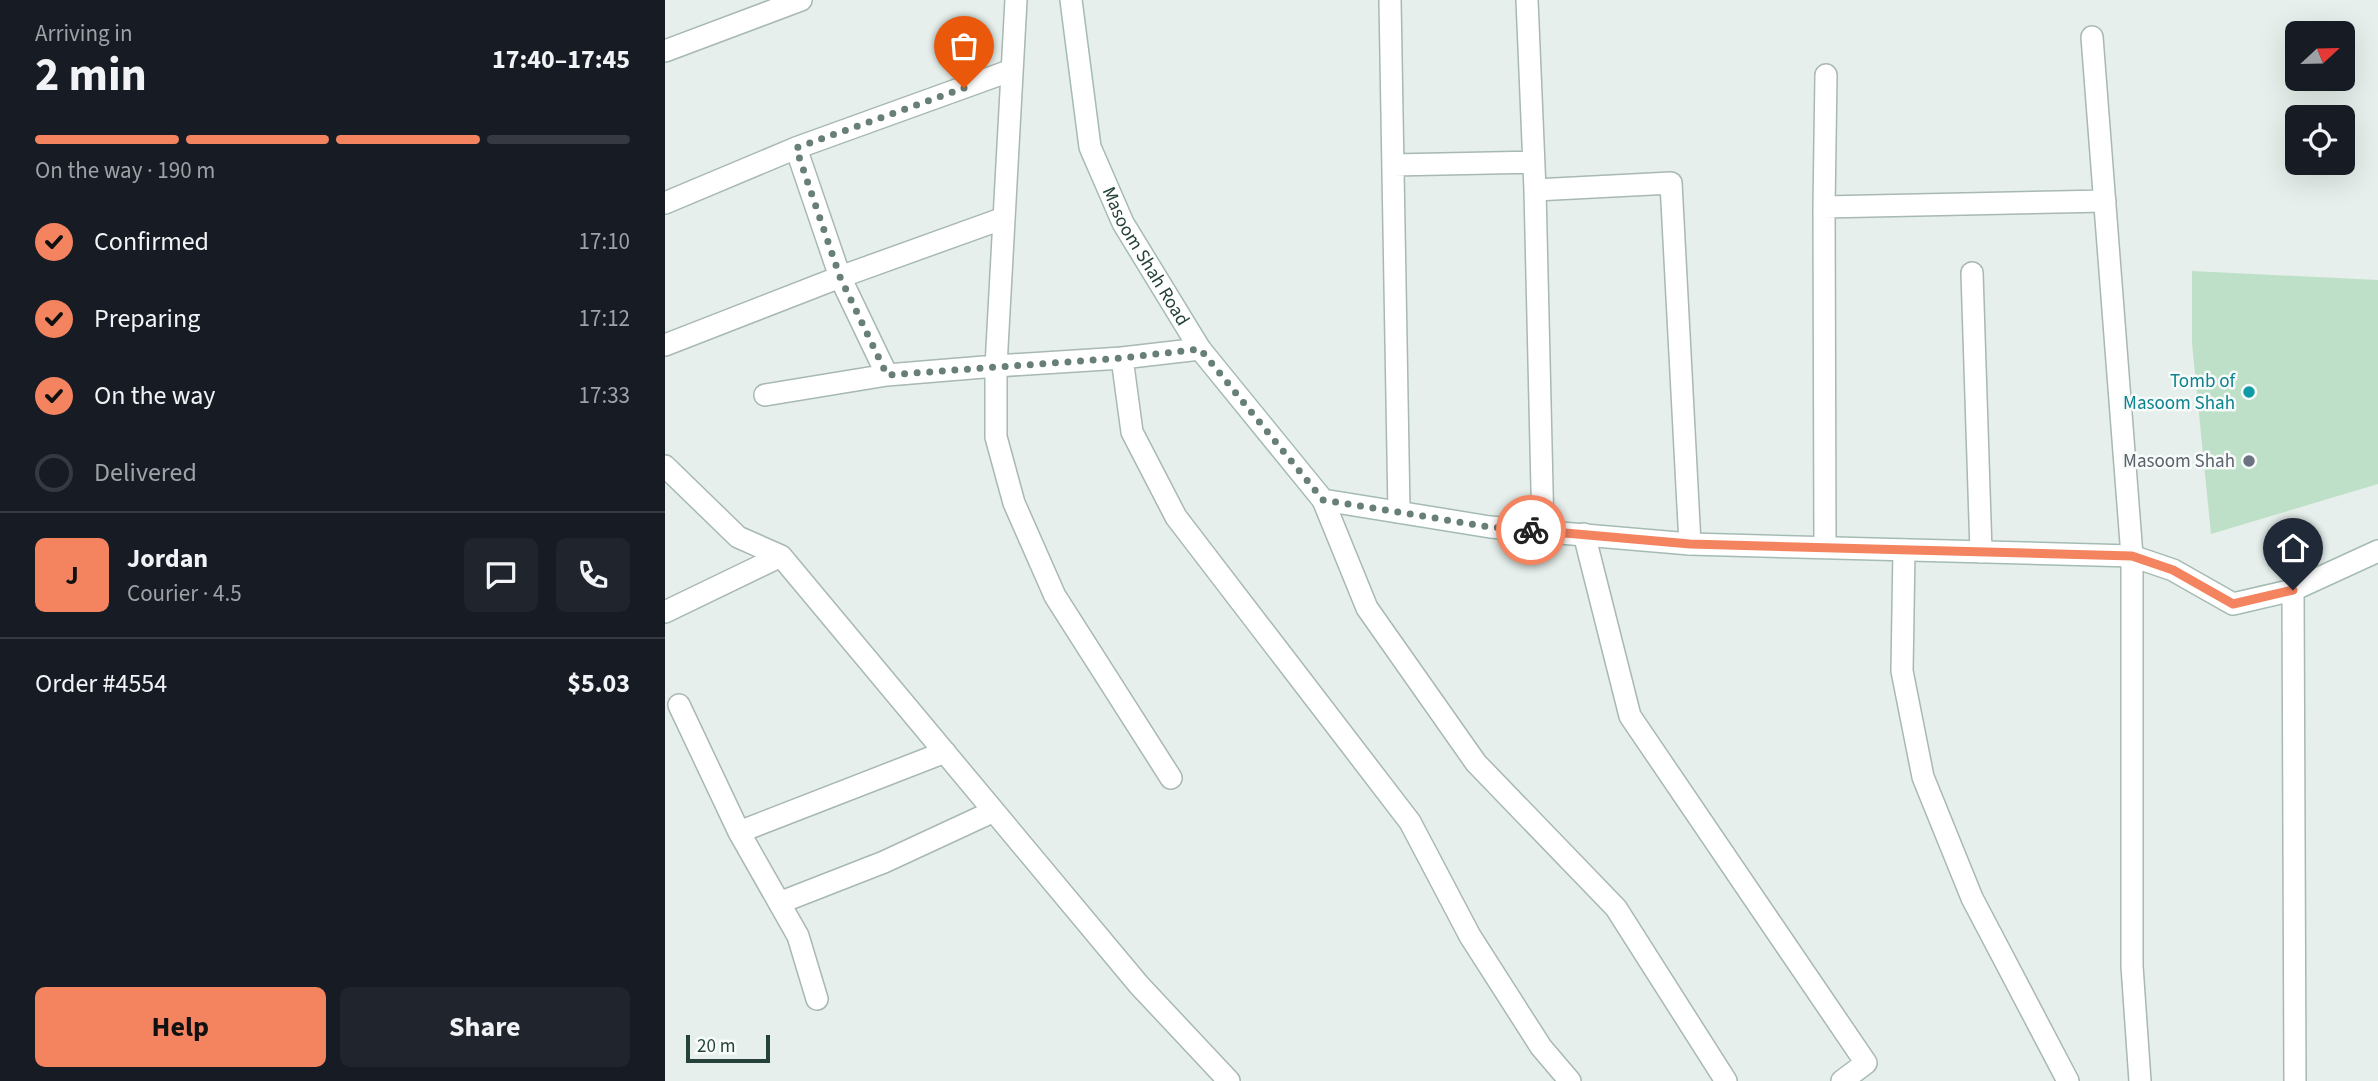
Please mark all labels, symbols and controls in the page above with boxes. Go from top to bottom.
pin [934,16,994,88]
text: Arriving in [35,17,133,50]
north arrow [2285,21,2355,91]
map controls [2285,21,2355,175]
icon: bag [945,27,983,65]
text: 17:40–17:45 [492,41,630,78]
text: 2 min [35,43,147,108]
button: locate [2285,105,2355,175]
text: On the way · 190 m [35,154,215,187]
street label: Masoom Shah Road [1095,182,1196,331]
icon: check [35,223,73,261]
text: Confirmed [94,223,209,260]
text: 17:10 [579,225,630,258]
icon: check [35,300,73,338]
text: Preparing [94,300,200,337]
text: 17:12 [579,302,630,335]
place label: Tomb of Masoom Shah [2123,368,2236,417]
icon: check [35,377,73,415]
text: On the way [94,377,215,414]
text: 17:33 [579,379,630,412]
marker: Tomb of Masoom Shah [2241,384,2257,400]
place label: Masoom Shah [2123,448,2235,475]
marker: Masoom Shah [2241,453,2257,469]
text: Delivered [94,454,197,491]
courier [1496,495,1566,565]
icon: bike [1512,511,1550,549]
pin [2263,518,2323,590]
icon: home [2274,529,2312,567]
button: chat [464,538,538,612]
button: phone [556,538,630,612]
text: Jordan [127,540,208,577]
text: J [65,557,79,594]
text: Courier · 4.5 [127,577,242,610]
text: Order #4554 [35,665,167,702]
text: $5.03 [567,665,630,702]
button: Help [35,987,326,1067]
button: Share [340,987,630,1067]
scale bar [686,1032,770,1064]
text: 20 m [697,1033,735,1060]

